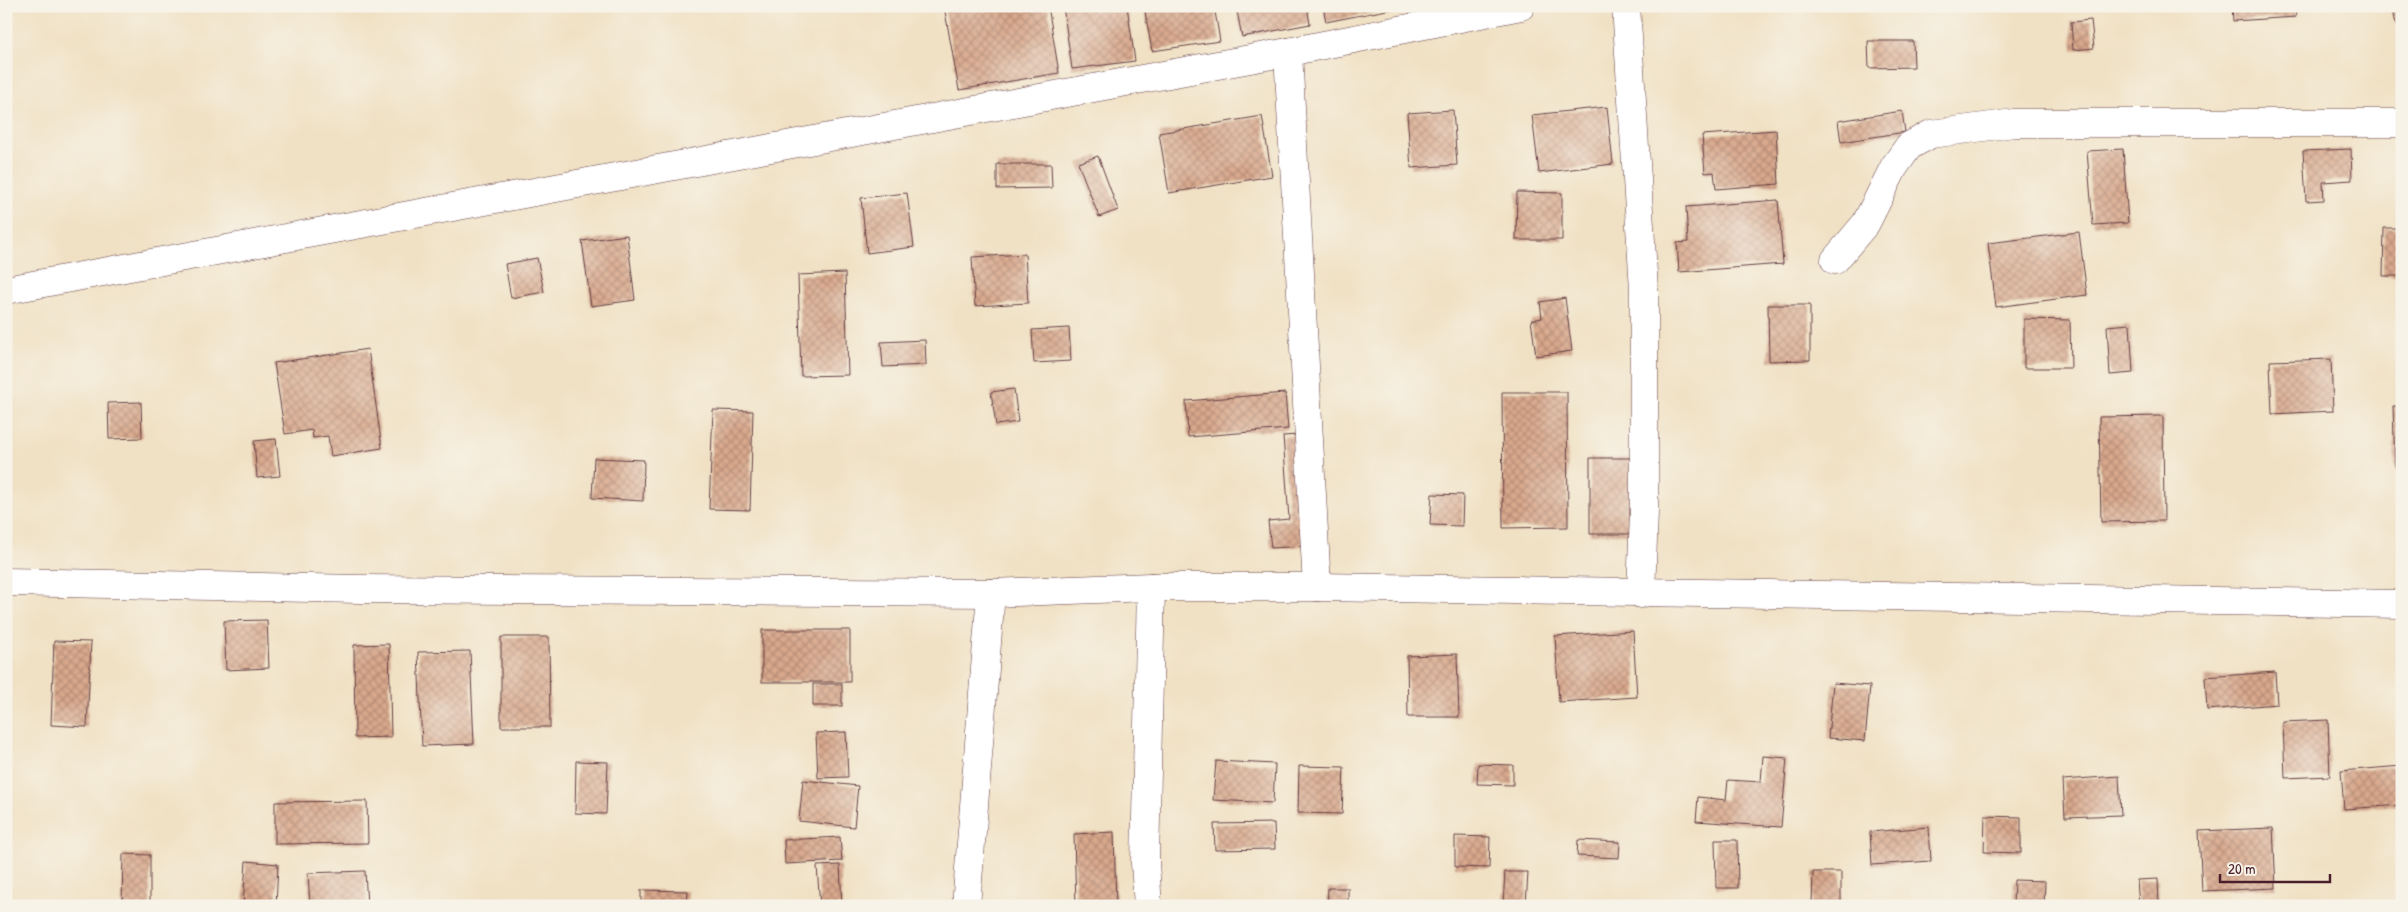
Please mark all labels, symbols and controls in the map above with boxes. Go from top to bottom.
scale bar [2220,852,2330,884]
text: 20 m [2228,858,2255,879]

